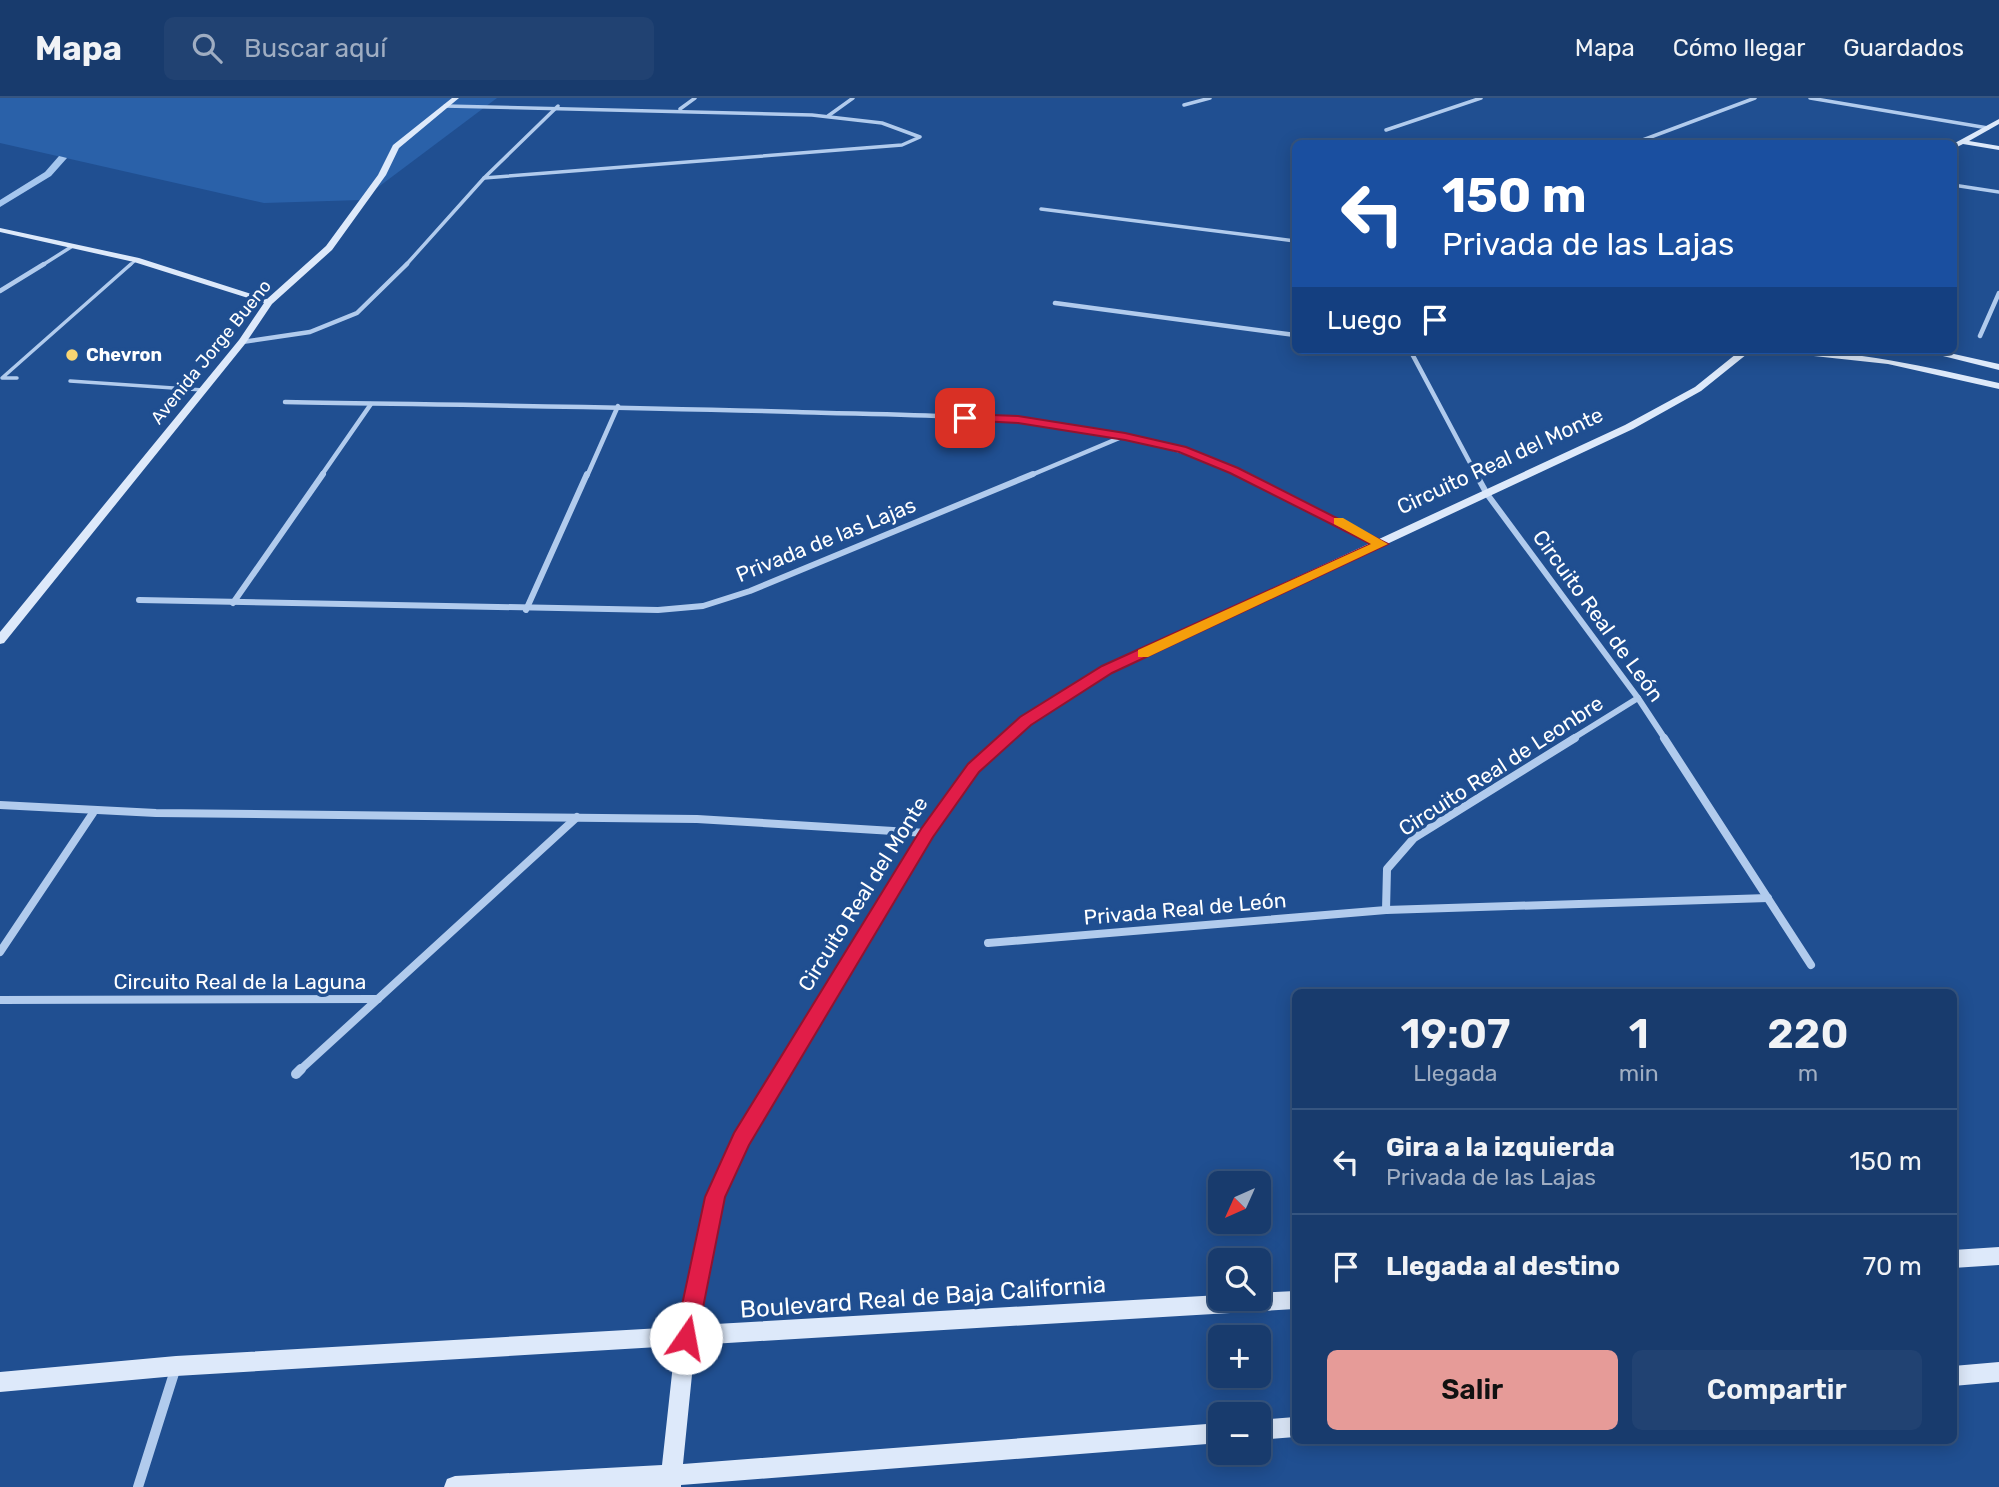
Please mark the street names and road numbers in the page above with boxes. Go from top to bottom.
street label: Avenida Jorge Bueno [146,275,276,429]
street label: Circuito Real del Monte [1393,402,1607,519]
street label: Privada de las Lajas [732,492,919,587]
street label: Circuito Real de León [1528,525,1669,707]
street label: Circuito Real de Leonbre [1394,690,1607,841]
street label: Circuito Real del Monte [792,792,933,996]
street label: Privada Real de León [1083,887,1287,930]
street label: Circuito Real de la Laguna [114,969,366,994]
street label: Boulevard Real de Baja California [739,1270,1107,1324]

